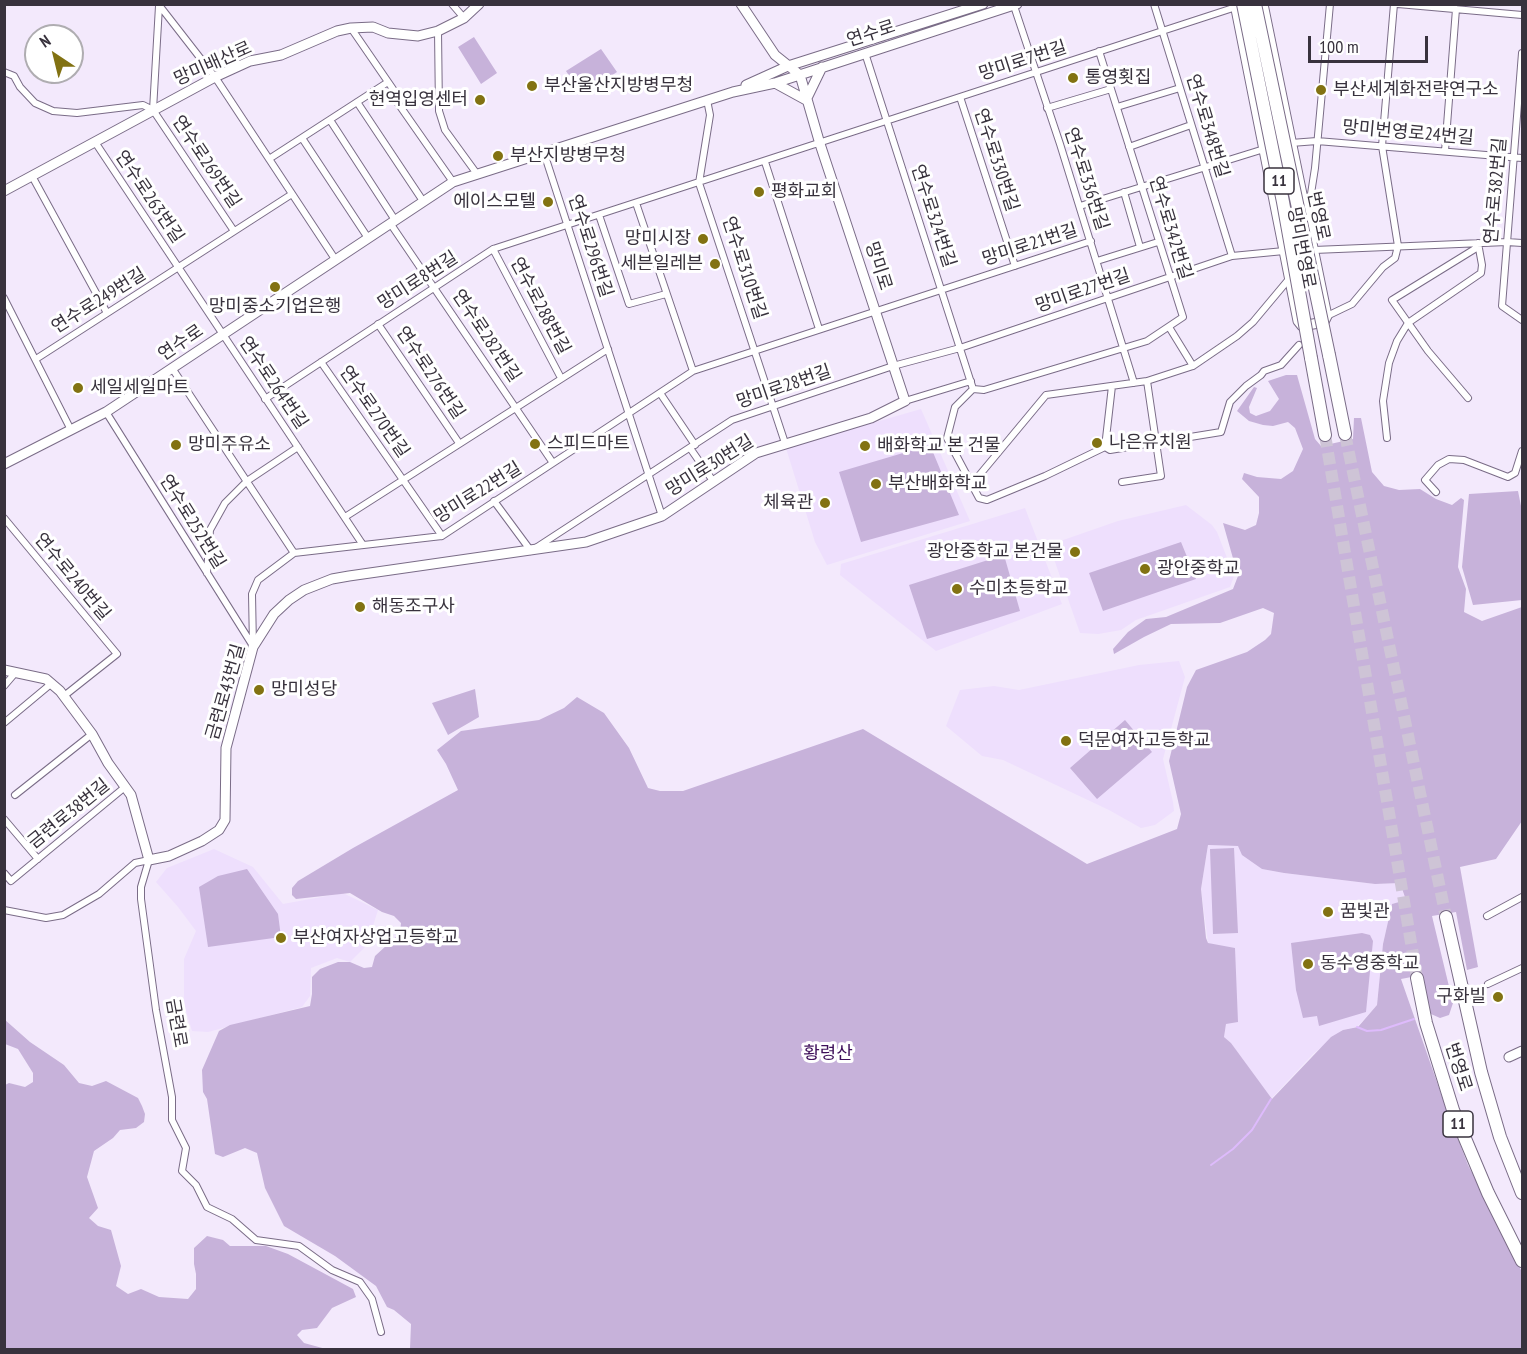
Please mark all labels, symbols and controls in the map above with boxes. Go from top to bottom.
street label: 연수로 [844,16,898,52]
north arrow [24,24,84,84]
scale bar [1311,24,1431,62]
text: N [36,30,54,52]
text: 100 m [1319,35,1359,58]
street label: 망미배산로 [171,37,255,91]
street label: 망미로7번길 [976,37,1070,85]
place label: 통영횟집 [1085,67,1151,89]
marker: 통영횟집 [1066,71,1080,85]
street label: 연수로348번길 [1181,72,1233,180]
place label: 부산울산지방병무청 [544,75,693,97]
marker: 부산울산지방병무청 [525,79,539,93]
place label: 부산세계화전략연구소 [1333,79,1499,101]
marker: 부산세계화전략연구소 [1314,83,1328,97]
place label: 현역입영센터 [369,89,468,111]
marker: 현역입영센터 [473,93,487,107]
street label: 연수로330번길 [969,106,1023,214]
street label: 연수로269번길 [167,112,245,212]
street label: 망미번영로24번길 [1341,116,1475,150]
street label: 연수로336번길 [1059,125,1113,233]
street label: 연수로382번길 [1481,137,1511,245]
place label: 부산지방병무청 [510,145,626,167]
street label: 연수로263번길 [110,147,188,247]
marker: 부산지방병무청 [491,149,505,163]
street label: 연수로324번길 [906,162,960,270]
road number: 11 [1264,168,1294,194]
street label: 연수로342번길 [1144,174,1196,282]
place label: 평화교회 [771,181,837,203]
marker: 평화교회 [752,185,766,199]
street label: 번영로 [1302,189,1334,243]
place label: 에이스모텔 [453,191,536,213]
street label: 연수로296번길 [563,192,617,300]
marker: 에이스모텔 [541,195,555,209]
street label: 망미번영로 [1282,205,1320,291]
street label: 연수로310번길 [717,214,771,322]
street label: 망미로21번길 [980,219,1080,271]
place label: 망미시장 [625,228,691,250]
marker: 망미시장 [696,232,710,246]
street label: 망미로 [860,239,896,293]
street label: 망미로8번길 [374,247,462,315]
place label: 세븐일레븐 [620,253,703,275]
street label: 연수로288번길 [505,254,575,358]
marker: 세븐일레븐 [708,257,722,271]
street label: 연수로249번길 [48,263,150,339]
street label: 망미로27번길 [1033,265,1133,317]
marker: 망미중소기업은행 [268,280,282,294]
street label: 연수로282번길 [447,286,525,386]
place label: 망미중소기업은행 [209,296,341,318]
street label: 연수로 [154,320,208,366]
street label: 연수로276번길 [391,323,469,423]
street label: 연수로264번길 [234,333,312,433]
street label: 망미로28번길 [734,361,834,413]
street label: 연수로270번길 [334,362,414,462]
place label: 세일세일마트 [90,377,189,399]
marker: 세일세일마트 [71,381,85,395]
street label: 망미로30번길 [662,431,758,501]
place label: 나은유치원 [1109,432,1192,454]
place label: 스피드마트 [547,433,630,455]
place label: 망미주유소 [188,434,271,456]
place label: 배화학교 본 건물 [877,435,1001,457]
marker: 나은유치원 [1090,436,1104,450]
marker: 스피드마트 [528,437,542,451]
marker: 망미주유소 [169,438,183,452]
marker: 배화학교 본 건물 [858,439,872,453]
street label: 망미로22번길 [430,458,526,528]
street label: 연수로252번길 [154,471,230,573]
place label: 부산배화학교 [888,473,987,495]
marker: 부산배화학교 [869,477,883,491]
place label: 체육관 [763,492,813,514]
marker: 체육관 [818,496,832,510]
street label: 연수로240번길 [29,529,115,625]
place label: 광안중학교 본건물 [927,541,1063,563]
marker: 광안중학교 본건물 [1068,545,1082,559]
place label: 광안중학교 [1157,558,1240,580]
marker: 광안중학교 [1138,562,1152,576]
place label: 수미초등학교 [969,578,1068,600]
marker: 수미초등학교 [950,582,964,596]
place label: 해동조구사 [372,596,455,618]
marker: 해동조구사 [353,600,367,614]
street label: 금련로43번길 [202,641,250,743]
place label: 망미성당 [271,679,337,701]
marker: 망미성당 [252,683,266,697]
place label: 덕문여자고등학교 [1078,730,1210,752]
marker: 덕문여자고등학교 [1059,734,1073,748]
street label: 금련로38번길 [24,774,114,854]
place label: 꿈빛관 [1340,901,1390,923]
marker: 꿈빛관 [1321,905,1335,919]
place label: 부산여자상업고등학교 [293,927,459,949]
marker: 부산여자상업고등학교 [274,931,288,945]
place label: 동수영중학교 [1320,953,1419,975]
marker: 동수영중학교 [1301,957,1315,971]
place label: 구화빌 [1436,986,1486,1008]
marker: 구화빌 [1491,990,1505,1004]
street label: 금련로 [161,997,191,1049]
street label: 번영로 [1440,1040,1476,1094]
park label: 황령산 [803,1043,853,1065]
road number: 11 [1443,1111,1473,1137]

